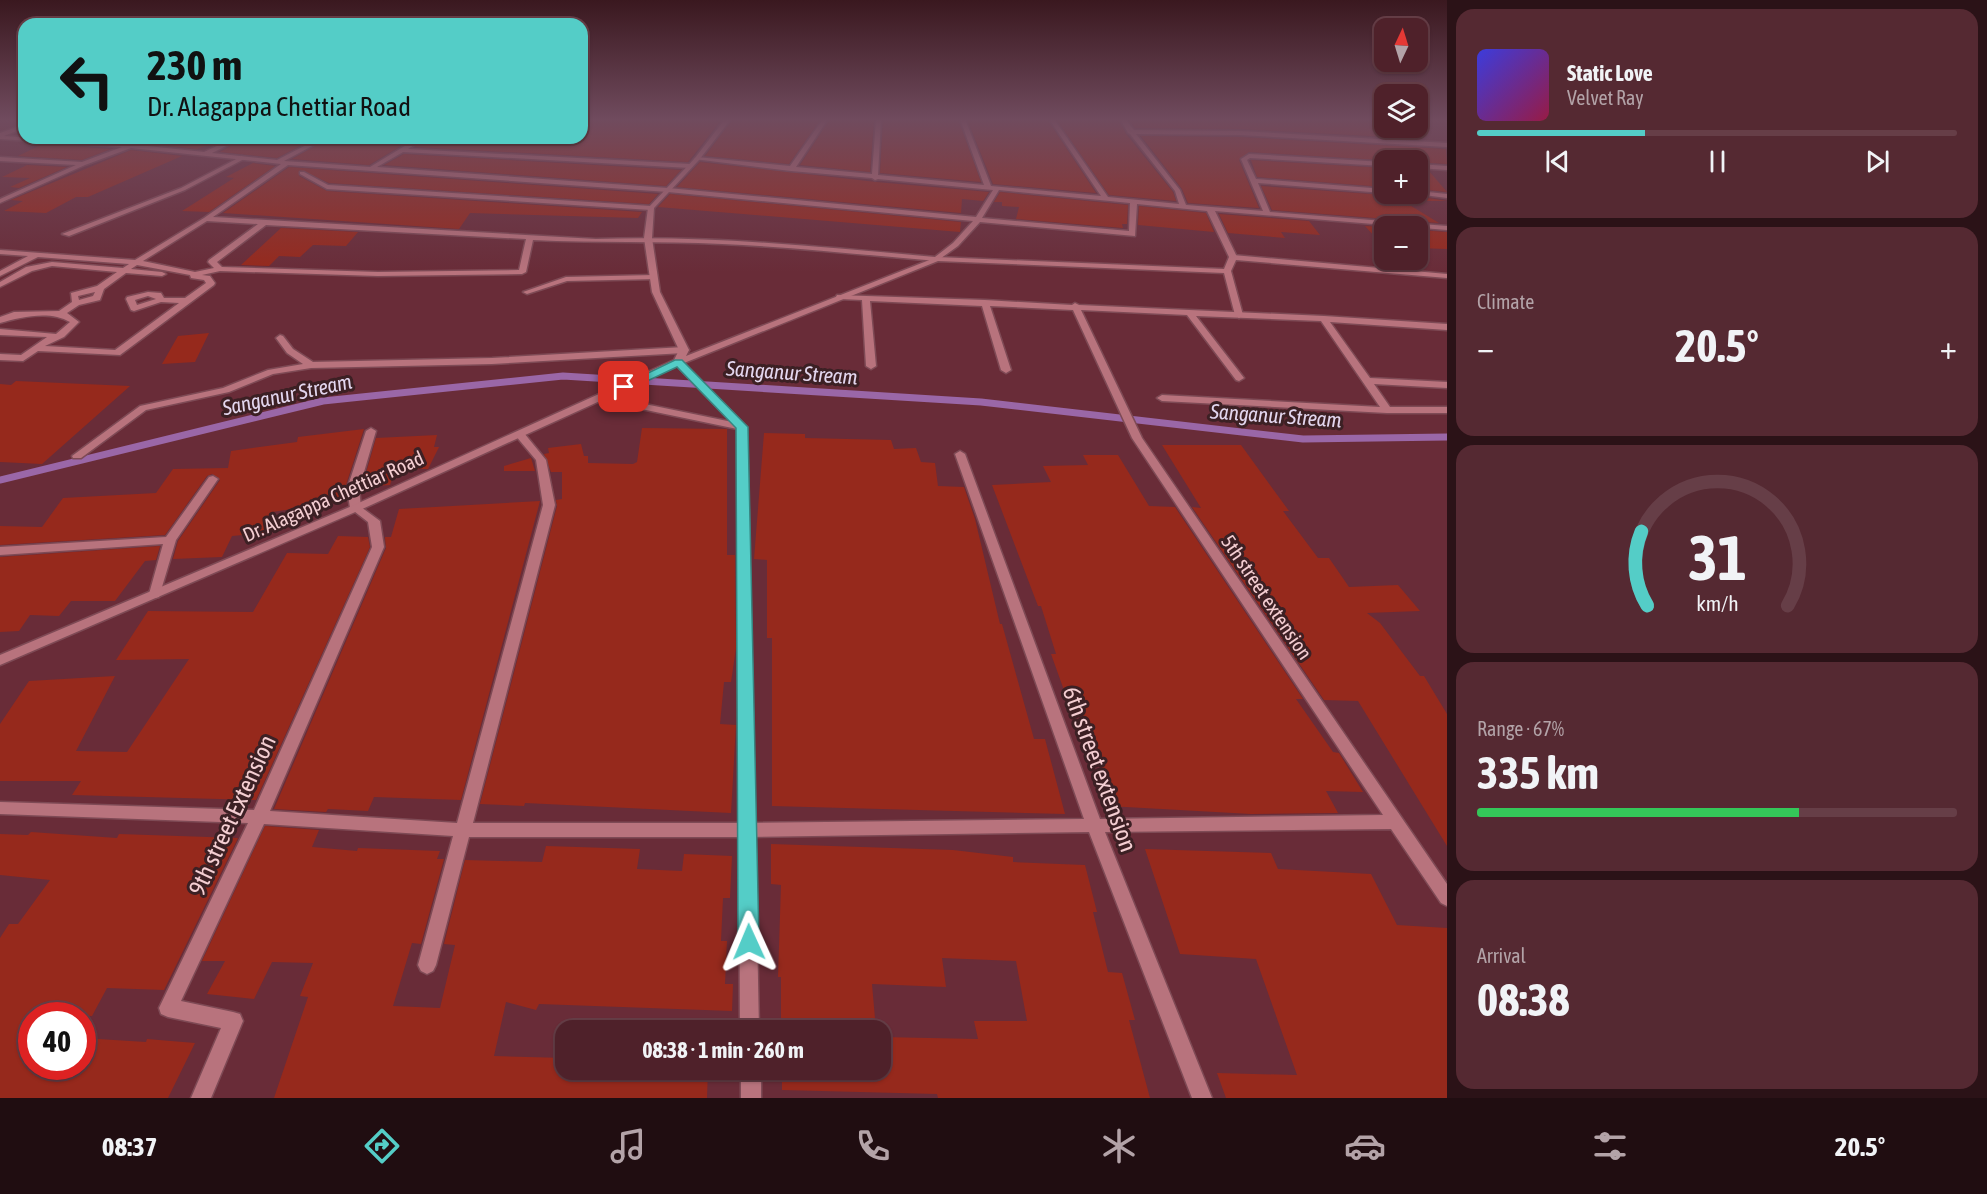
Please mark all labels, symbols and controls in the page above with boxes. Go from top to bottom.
north arrow [1374,18,1428,72]
map controls [1374,18,1428,270]
text: 230 m [147,41,242,89]
icon: left [48,42,126,120]
text: Static Love [1567,60,1653,86]
button: layers [1374,84,1428,138]
text: Velvet Ray [1567,86,1644,109]
text: Dr. Alagappa Chettiar Road [147,91,411,122]
icon: previous [1541,145,1574,178]
icon: pause [1701,145,1734,178]
icon: next [1861,145,1894,178]
button: + [1374,150,1428,204]
button: − [1374,216,1428,270]
text: Climate [1477,290,1534,313]
text: 20.5° [1675,320,1759,372]
text: − [1477,328,1494,366]
text: + [1940,328,1957,366]
water label: Sanganur Stream [724,355,859,389]
pin [598,361,649,412]
water label: Sanganur Stream [219,369,354,420]
icon: arrive [607,370,640,403]
water label: Sanganur Stream [1208,398,1343,432]
street label: Dr. Alagappa Chettiar Road [239,446,427,546]
text: 31 [1688,522,1746,593]
street label: 5th street extension [1217,530,1317,664]
text: km/h [1696,591,1738,616]
street label: 6th street extension [1058,683,1142,855]
text: Range · 67% [1477,717,1564,740]
street label: 9th street Extension [183,731,281,899]
text: 335 km [1477,747,1599,799]
position arrow [717,910,781,974]
text: Arrival [1477,944,1526,967]
text: 08:38 [1477,974,1570,1026]
speed limit sign: 40 [18,1002,96,1080]
text: 08:38 · 1 min · 260 m [642,1037,804,1063]
icon: directions [361,1125,403,1167]
icon: music [607,1125,649,1167]
icon: phone [852,1125,894,1167]
icon: climate [1098,1125,1140,1167]
icon: car [1344,1125,1386,1167]
icon: filters [1589,1125,1631,1167]
text: 08:37 [102,1131,157,1162]
text: 20.5° [1835,1131,1885,1162]

